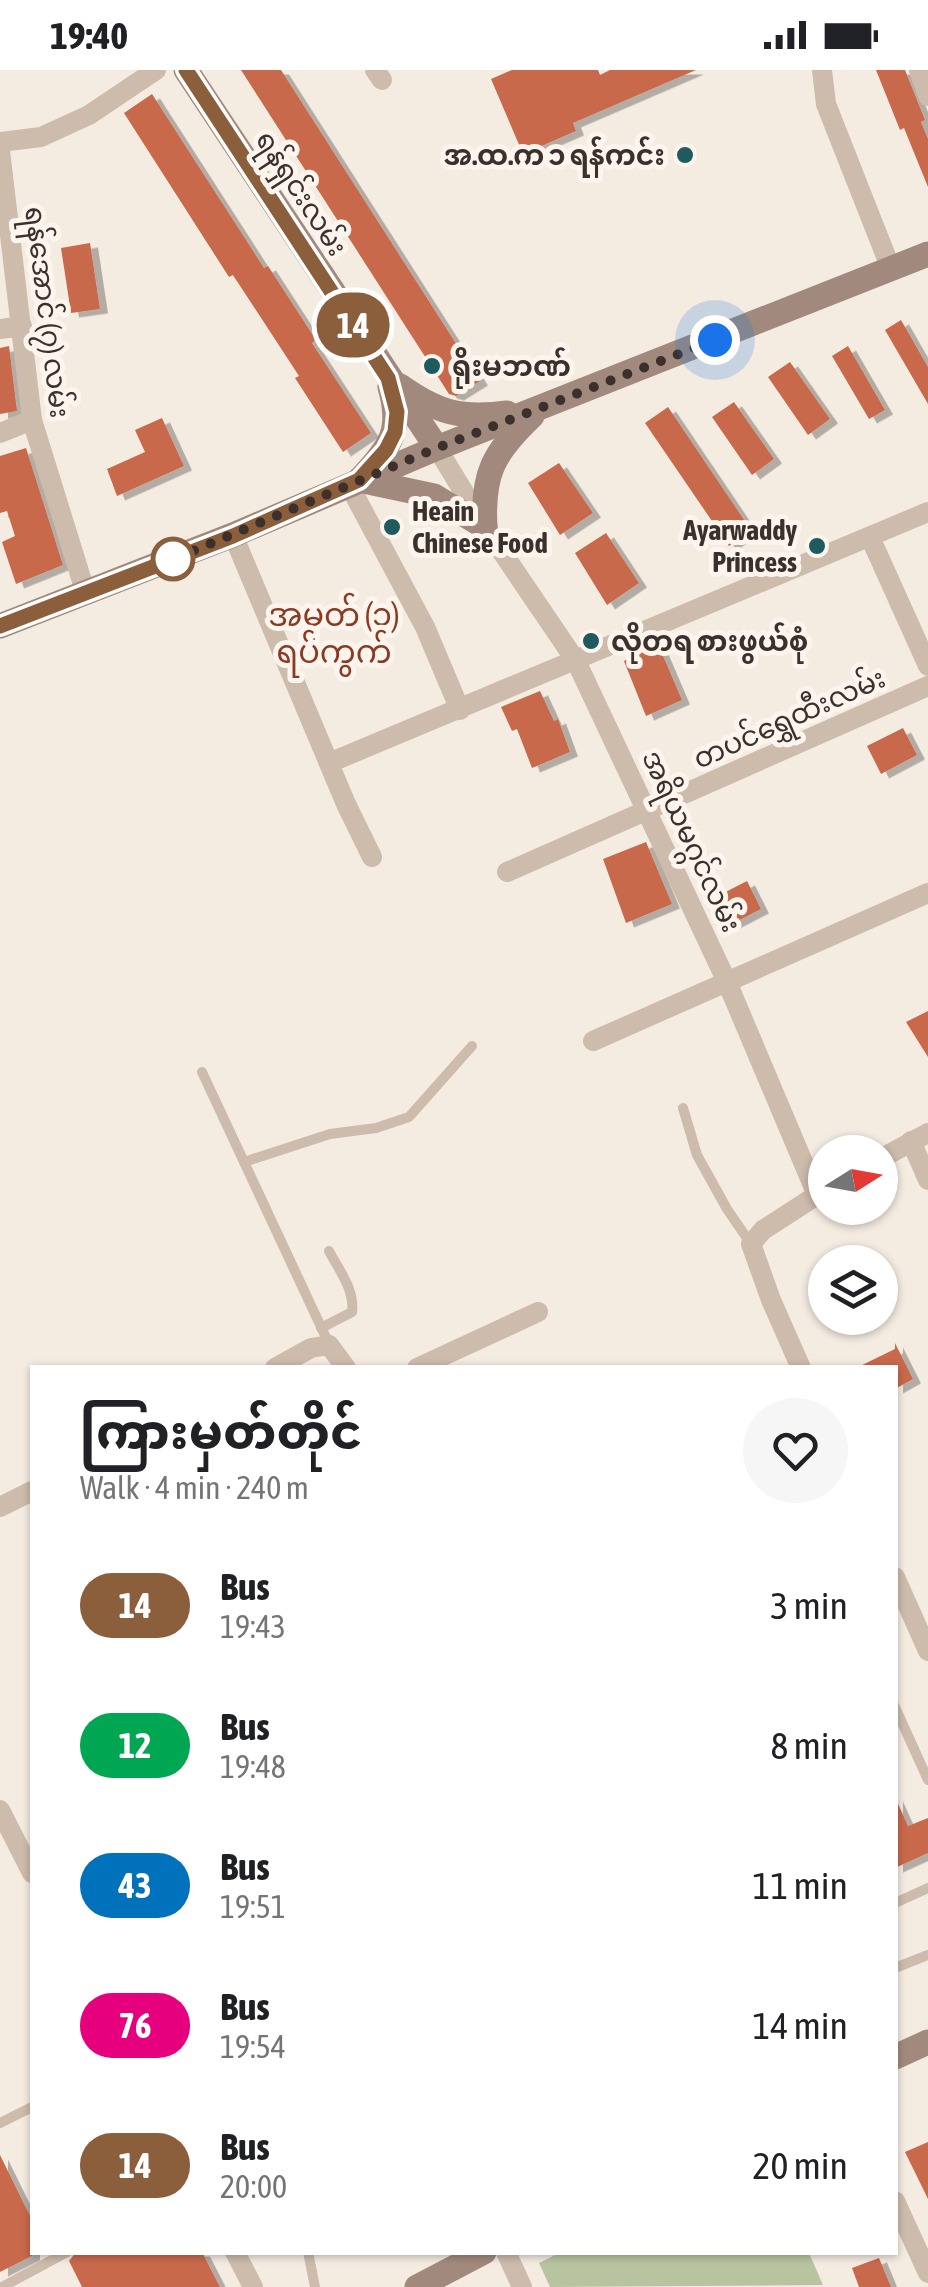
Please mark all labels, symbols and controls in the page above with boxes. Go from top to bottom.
text: 19:40 [50,14,128,57]
street label: ရန်ရှင်းလမ်း [244,124,356,265]
place label: အ.ထ.က ၁ ရန်ကင်း [444,136,665,178]
marker: အ.ထ.က ၁ ရန်ကင်း [674,144,696,166]
street label: ရန်အောင် (၇) လမ်း [12,204,79,420]
line badge: 14 [308,292,398,358]
text: 14 [337,305,369,345]
your location [690,315,740,365]
place label: ရိုးမဘဏ် [452,347,571,389]
marker: ရိုးမဘဏ် [421,355,443,377]
place label: Heain Chinese Food [412,495,548,559]
place label: Ayarwaddy Princess [682,514,797,578]
marker: Heain Chinese Food [381,516,403,538]
marker: Ayarwaddy Princess [806,535,828,557]
unlabelled marker [152,538,194,580]
district label: အမှတ် (၁) ရပ်ကွက် [268,592,400,678]
place label: လိုတရ စားဖွယ်စုံ [611,622,808,664]
marker: လိုတရ စားဖွယ်စုံ [580,630,602,652]
street label: တပင်ရွှေထီးလမ်း [687,660,893,781]
street label: အရိယမဂ္ဂင်လမ်း [629,744,750,940]
north arrow [808,1135,898,1225]
map controls [808,1135,898,1335]
button: layers [808,1245,898,1335]
button: heart [743,1398,848,1503]
text: ကြားမှတ်တိုင် [80,1404,362,1459]
text: Walk · 4 min · 240 m [80,1469,309,1506]
text: Bus [220,1565,270,1608]
text: 3 min [770,1584,848,1627]
text: 14 [119,1585,151,1625]
text: 19:43 [220,1608,286,1645]
text: Bus [220,1705,270,1748]
text: 8 min [770,1724,848,1767]
text: 12 [119,1725,151,1765]
text: 19:48 [220,1748,286,1785]
text: Bus [220,1845,270,1888]
text: 11 min [753,1864,848,1907]
text: 43 [119,1865,151,1905]
text: 19:51 [220,1888,286,1925]
text: Bus [220,1985,270,2028]
text: 14 min [753,2004,848,2047]
text: 76 [119,2005,151,2045]
text: 19:54 [220,2028,286,2065]
text: Bus [220,2125,270,2168]
text: 20 min [753,2144,848,2187]
text: 14 [119,2145,151,2185]
text: 20:00 [220,2168,287,2205]

